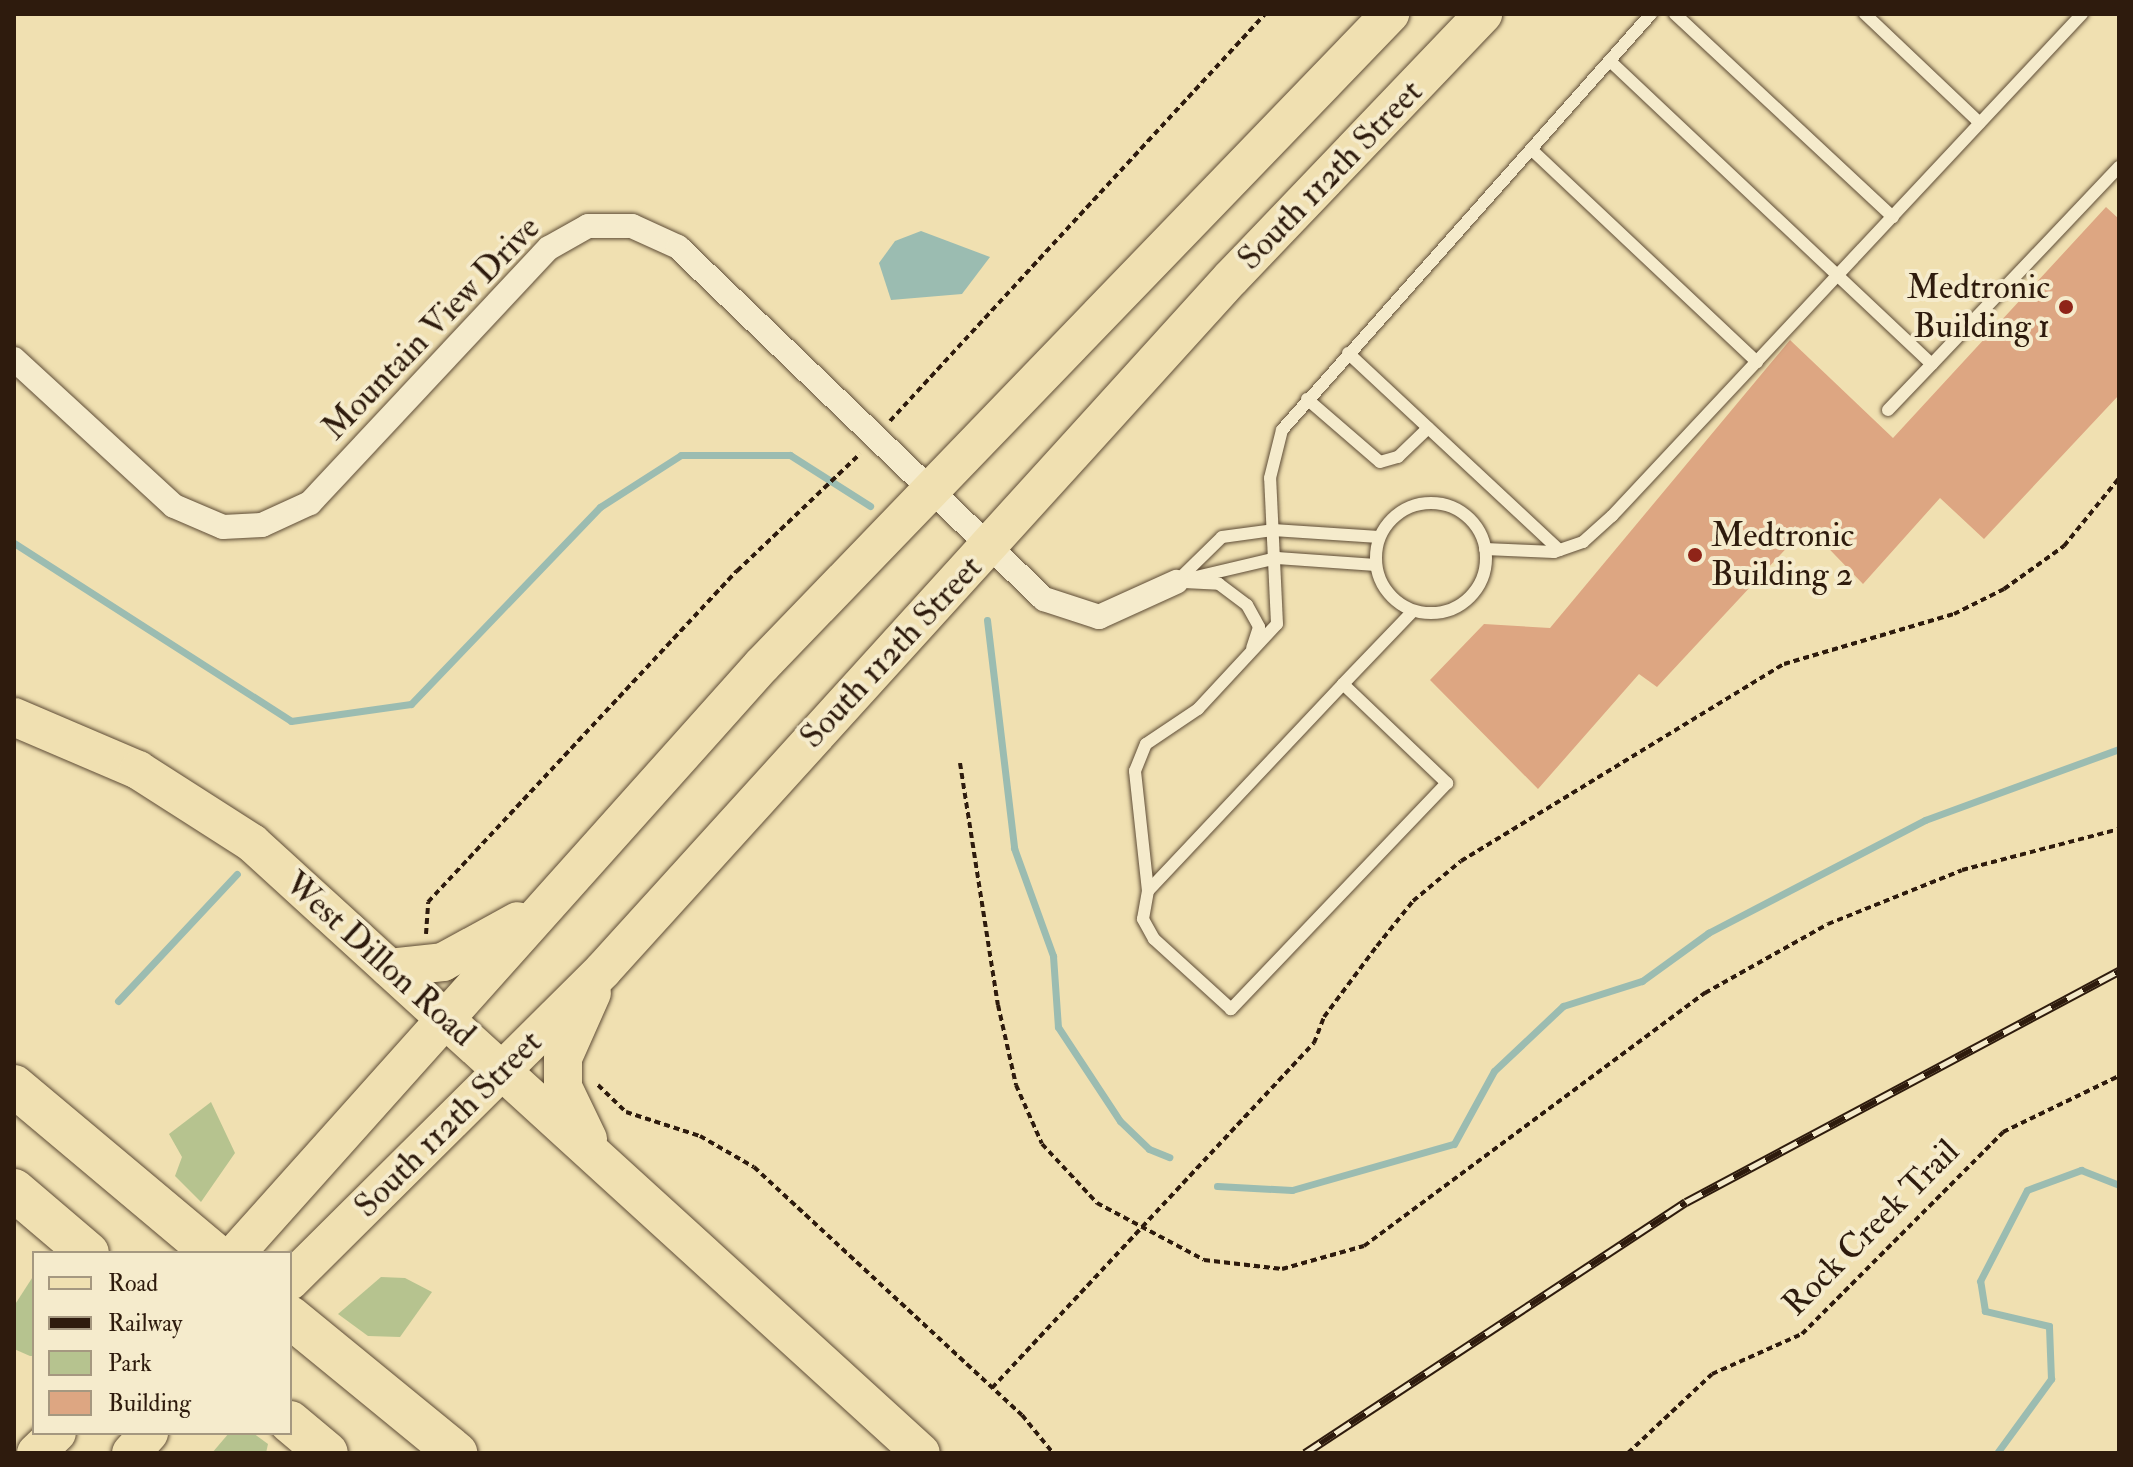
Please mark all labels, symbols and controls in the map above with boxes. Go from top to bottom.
street label: South 112th Street [1229,72,1431,278]
street label: Mountain View Drive [314,208,548,448]
place label: Medtronic Building 1 [1907,267,2050,346]
marker: Medtronic Building 1 [2057,298,2075,316]
place label: Medtronic Building 2 [1711,515,1854,594]
marker: Medtronic Building 2 [1686,546,1704,564]
street label: South 112th Street [791,547,991,757]
street label: West Dillon Road [277,863,483,1055]
street label: South 112th Street [346,1022,550,1226]
street label: Rock Creek Trail [1774,1131,1968,1325]
legend [32,1251,292,1435]
text: Road [108,1268,158,1299]
text: Railway [108,1308,182,1339]
text: Park [108,1348,152,1379]
text: Building [108,1388,191,1419]

